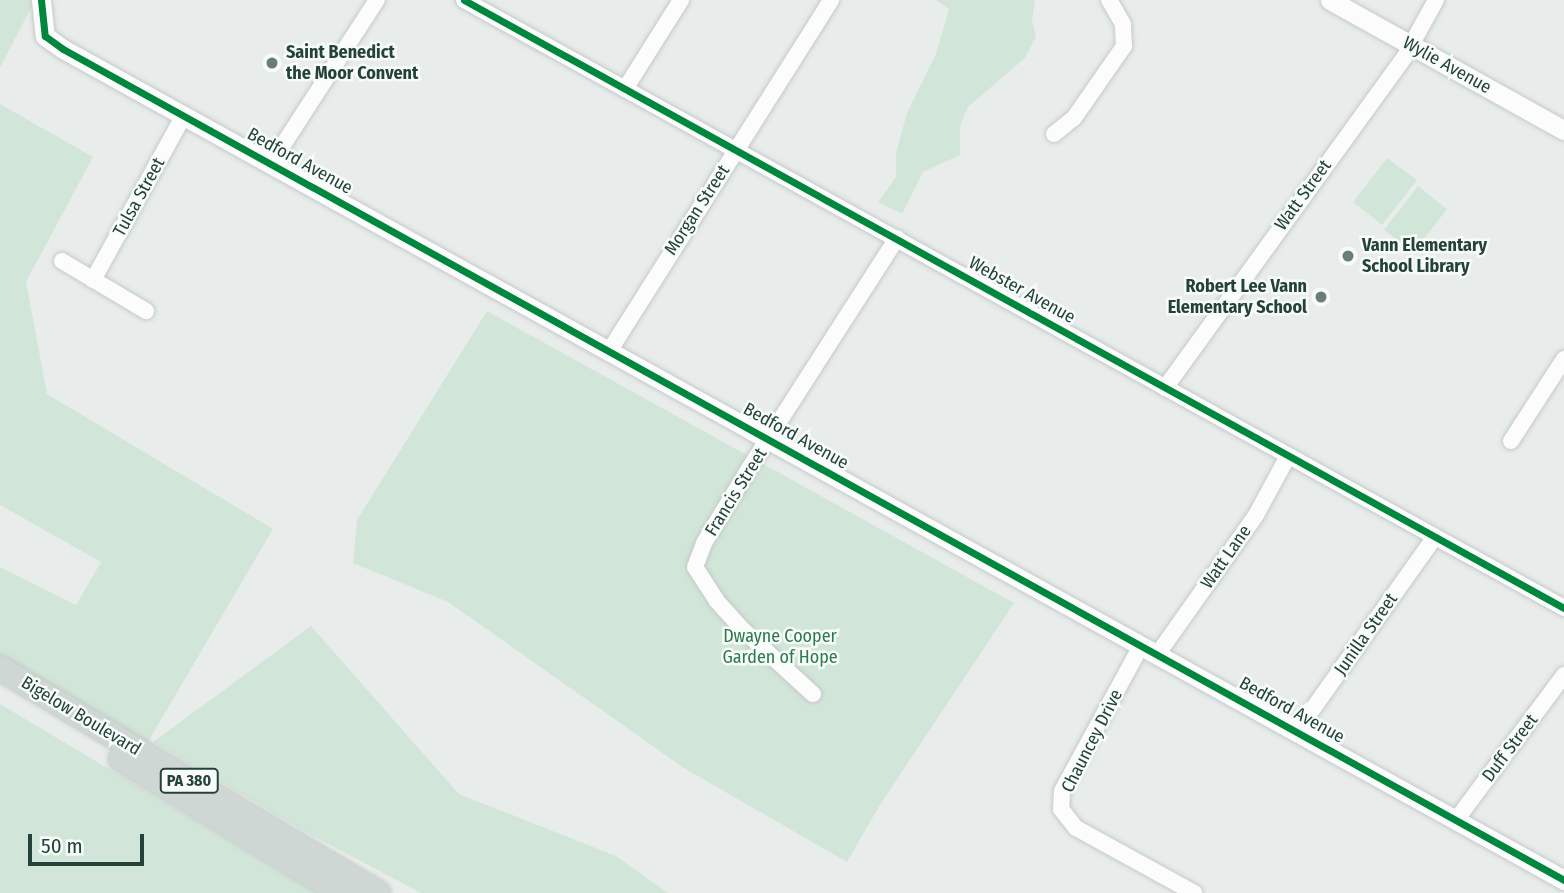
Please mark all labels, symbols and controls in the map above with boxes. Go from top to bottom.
street label: Wylie Avenue [1399,32,1495,98]
place label: Saint Benedict the Moor Convent [286,42,418,84]
marker: Saint Benedict the Moor Convent [264,55,280,71]
street label: Bedford Avenue [244,123,356,199]
street label: Tulsa Street [109,154,169,240]
street label: Watt Street [1270,155,1336,235]
street label: Morgan Street [660,161,734,259]
place label: Vann Elementary School Library [1362,235,1487,278]
marker: Vann Elementary School Library [1340,248,1356,264]
street label: Webster Avenue [965,252,1079,328]
place label: Robert Lee Vann Elementary School [1168,276,1307,318]
marker: Robert Lee Vann Elementary School [1313,289,1329,305]
street label: Bedford Avenue [740,398,852,474]
street label: Francis Street [700,444,772,540]
street label: Watt Lane [1196,521,1256,593]
street label: Junilla Street [1330,589,1402,679]
park label: Dwayne Cooper Garden of Hope [722,626,838,668]
street label: Bigelow Boulevard [17,672,145,760]
street label: Bedford Avenue [1236,672,1348,748]
street label: Chauncey Drive [1057,686,1127,796]
street label: Duff Street [1477,710,1543,786]
road number: PA 380 [159,768,219,794]
scale bar [32,820,147,864]
text: 50 m [41,833,83,859]

